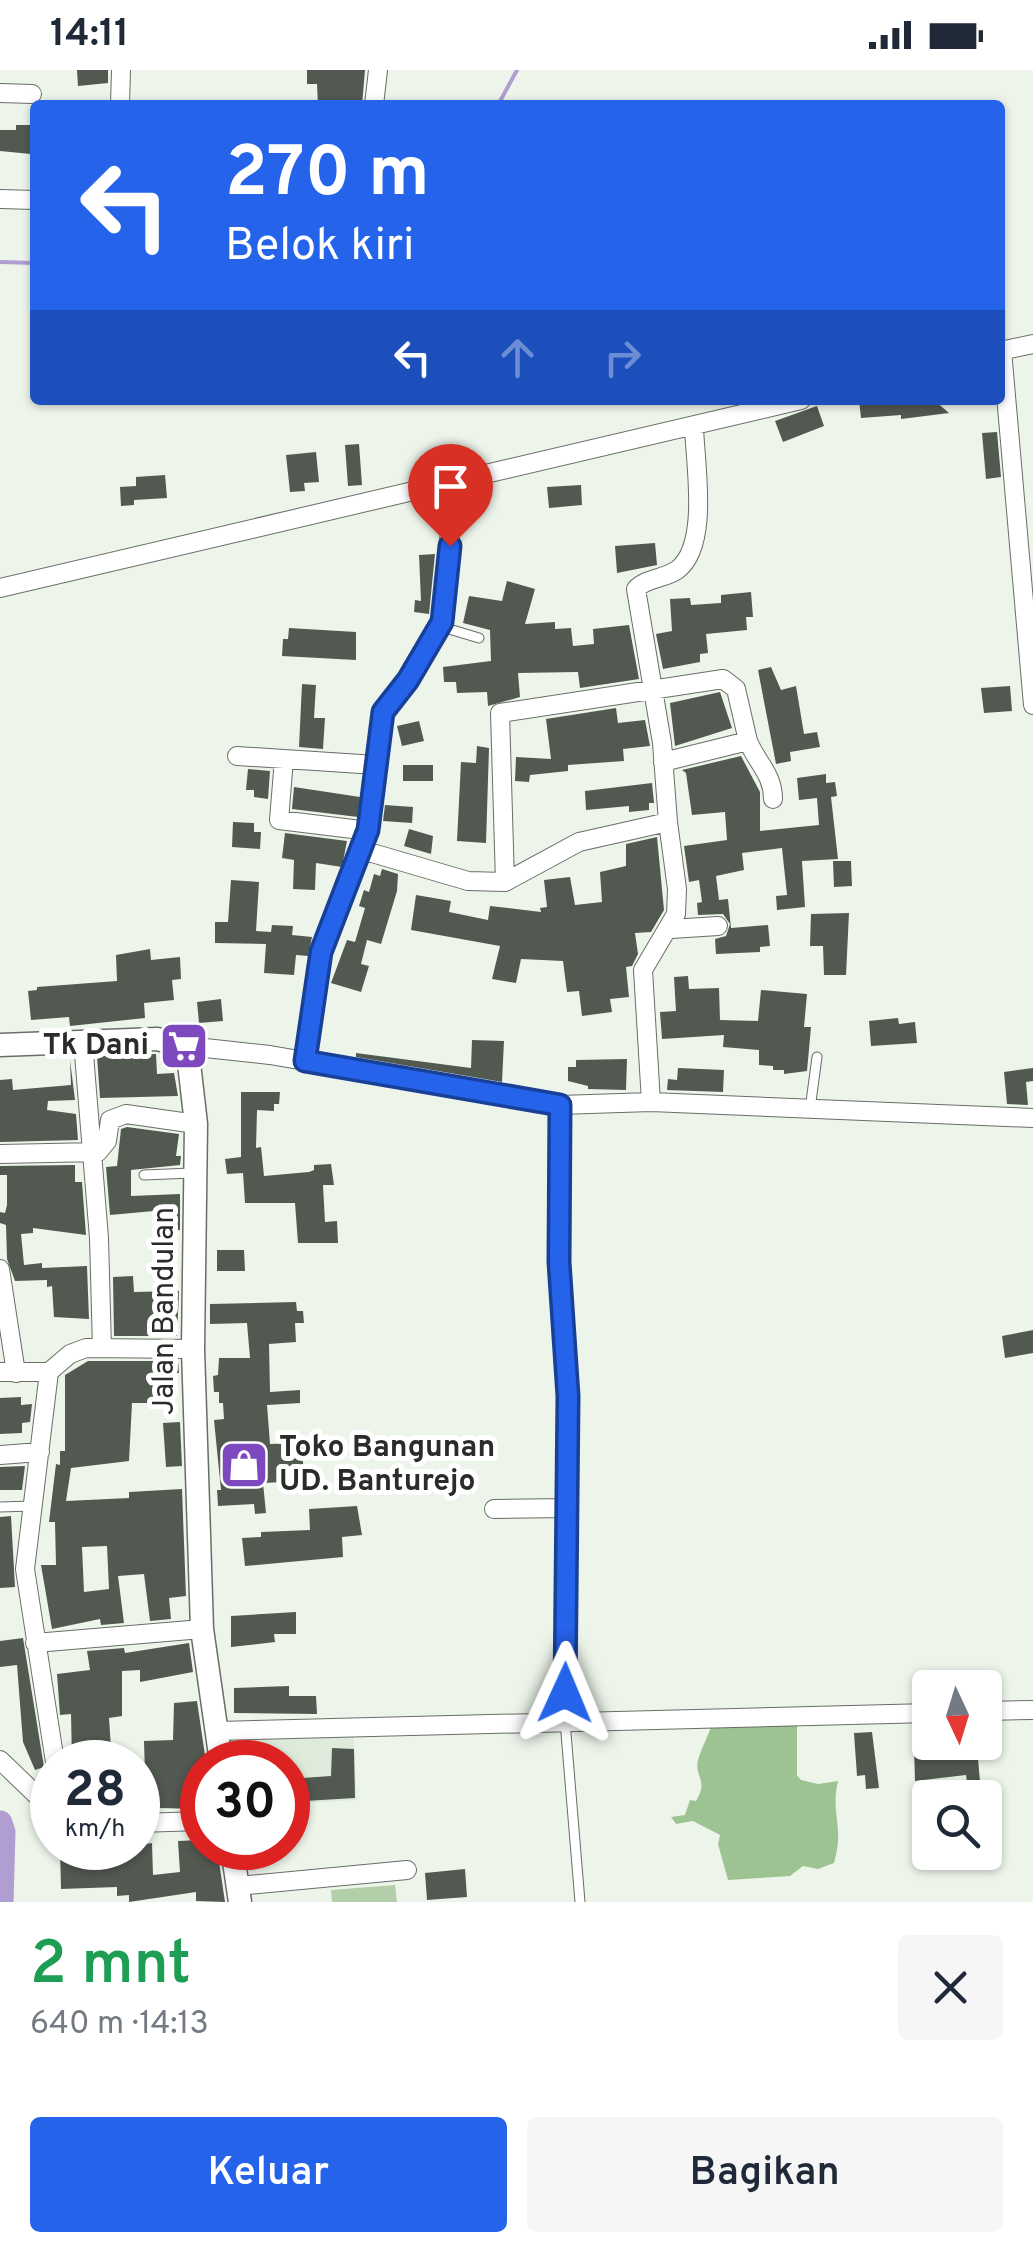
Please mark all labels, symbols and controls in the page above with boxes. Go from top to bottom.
text: 14:11 [50,11,129,60]
text: 270 m [225,132,430,221]
icon: left [60,140,190,270]
text: Belok kiri [225,219,415,276]
icon: left [385,330,440,385]
icon: ahead [490,330,545,385]
icon: right [595,330,650,385]
pin [408,444,493,547]
icon: arrive [423,459,478,514]
supermarket icon: Tk Dani [158,1020,210,1072]
place label: Tk Dani [43,1028,149,1065]
street label: Jalan Bandulan [147,1207,184,1415]
place label: Toko Bangunan UD. Banturejo [279,1430,495,1501]
shop icon: Toko Bangunan UD. Banturejo [218,1439,270,1491]
position arrow [513,1641,617,1745]
north arrow [912,1670,1002,1760]
map controls [912,1670,1002,1870]
speed limit sign: 30 [180,1740,310,1870]
text: 28 [64,1761,126,1824]
button: search [912,1780,1002,1870]
text: km/h [65,1814,125,1846]
text: 2 mnt [30,1929,191,2005]
button: close [898,1935,1003,2040]
text: 640 m · 14:13 [30,2005,209,2045]
button: Keluar [30,2117,507,2232]
button: Bagikan [527,2117,1003,2232]

